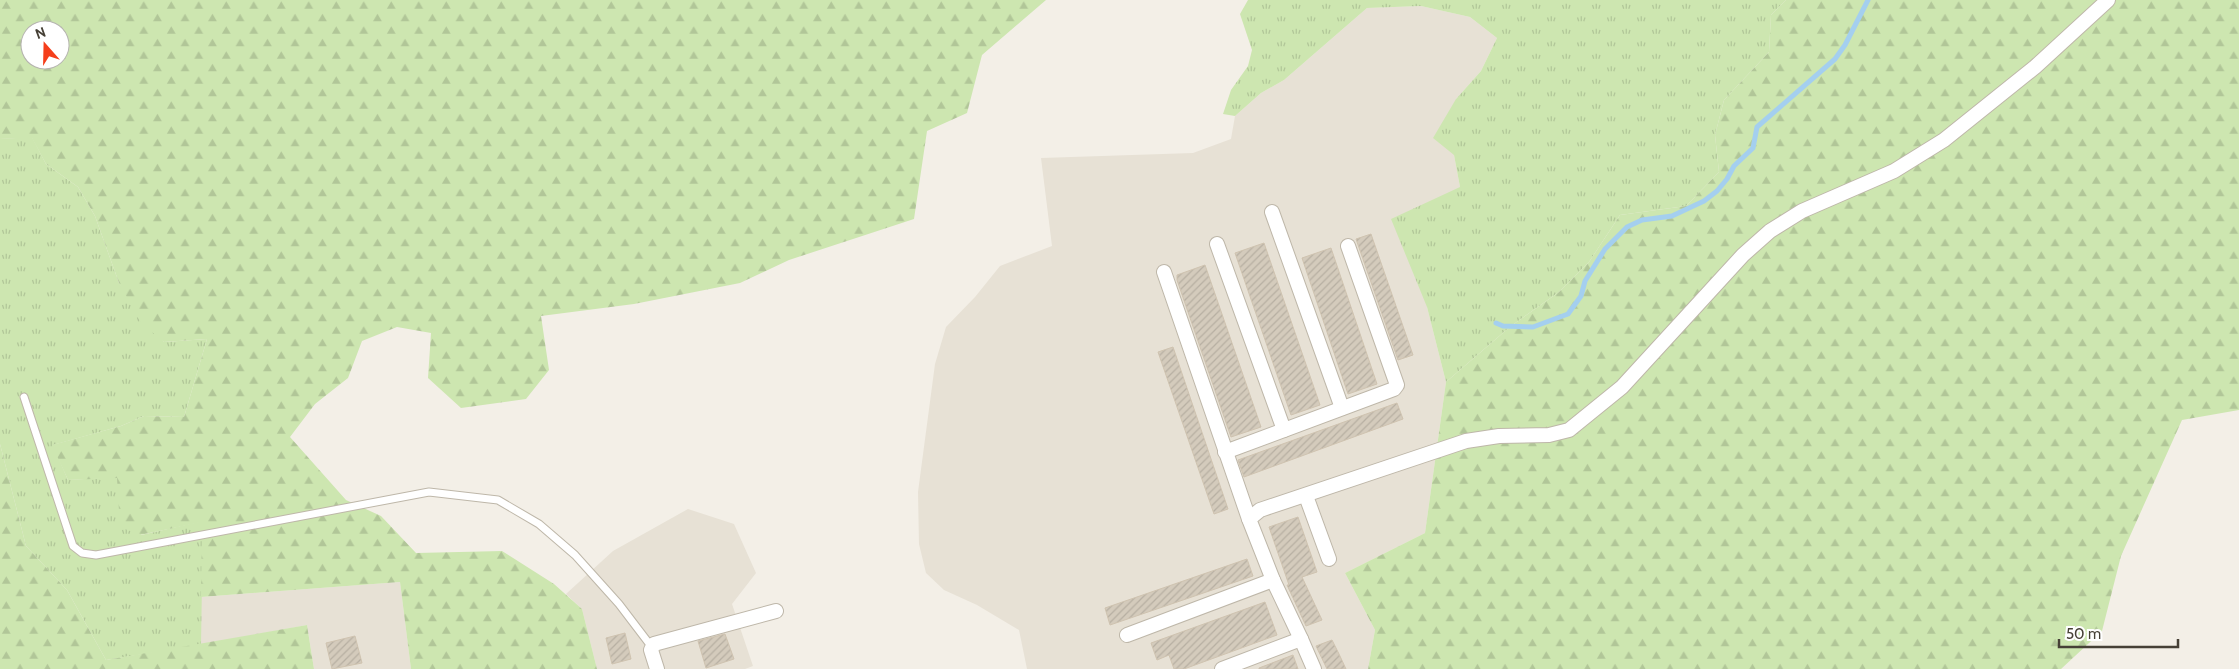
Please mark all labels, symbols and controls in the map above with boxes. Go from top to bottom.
north arrow [20,20,70,70]
text: N [33,23,48,43]
scale bar [2059,616,2178,648]
text: 50 m [2066,625,2101,643]

